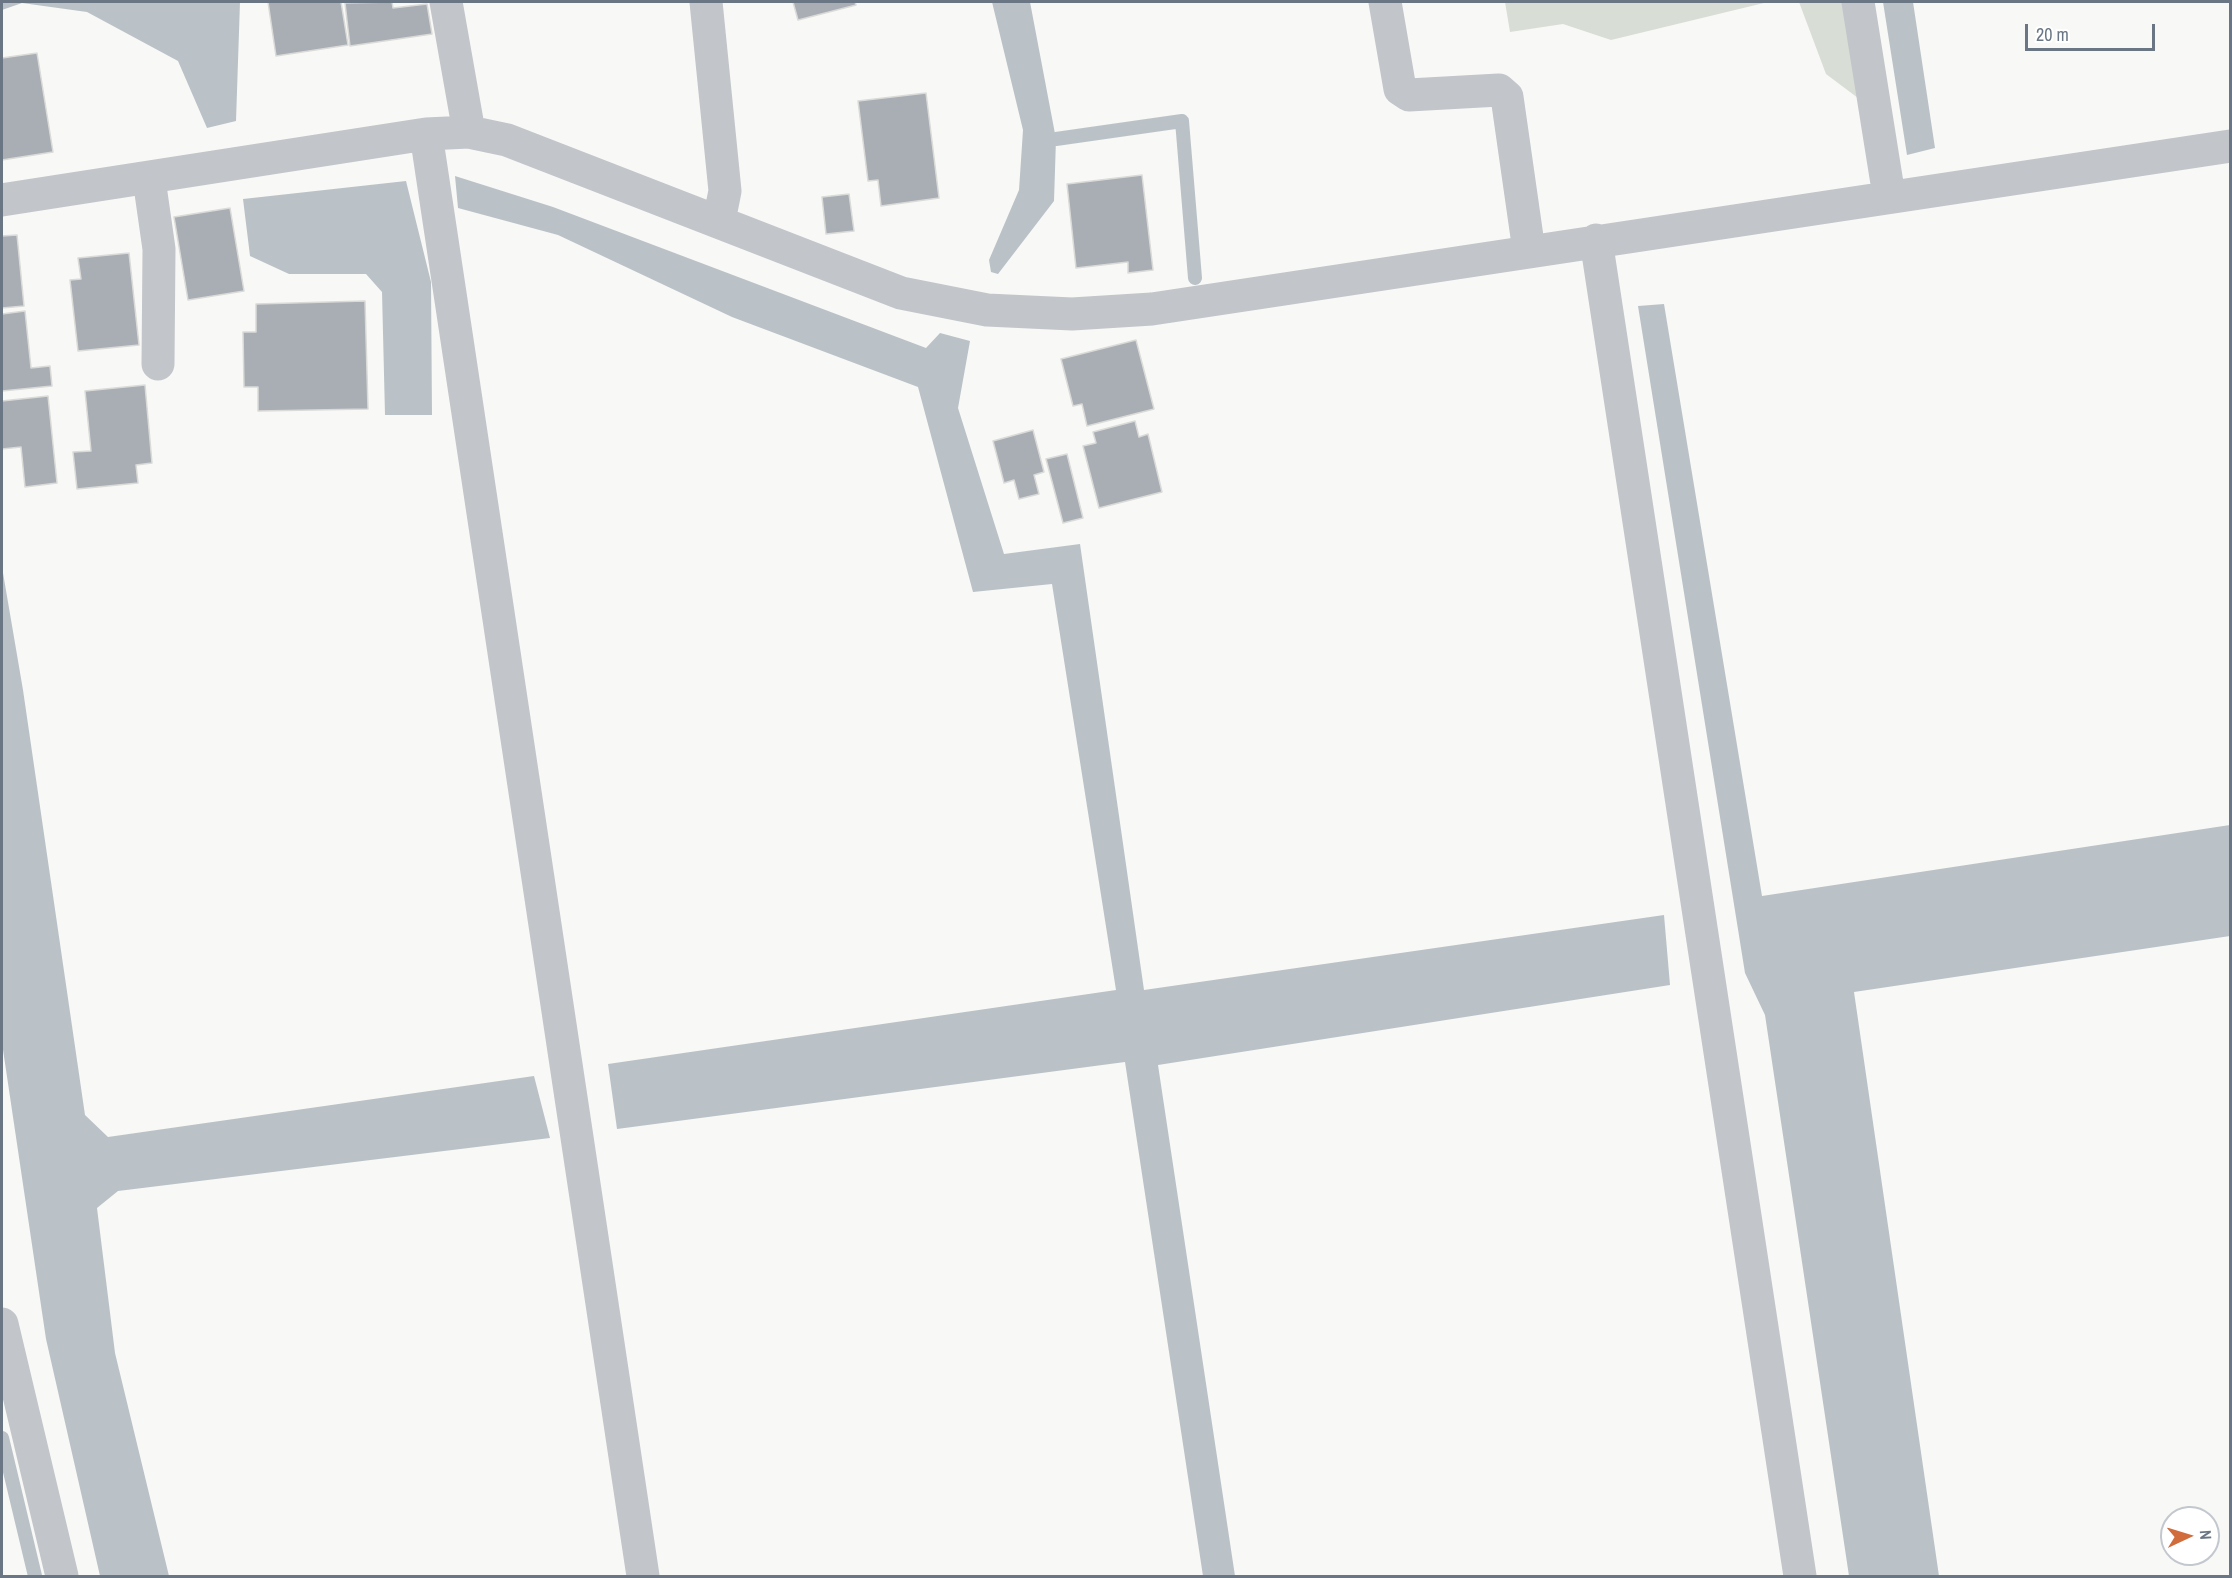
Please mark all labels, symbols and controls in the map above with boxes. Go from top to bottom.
scale bar [2028,12,2158,50]
text: 20 m [2036,22,2069,47]
north arrow [2160,1506,2220,1566]
text: N [2195,1529,2217,1540]

